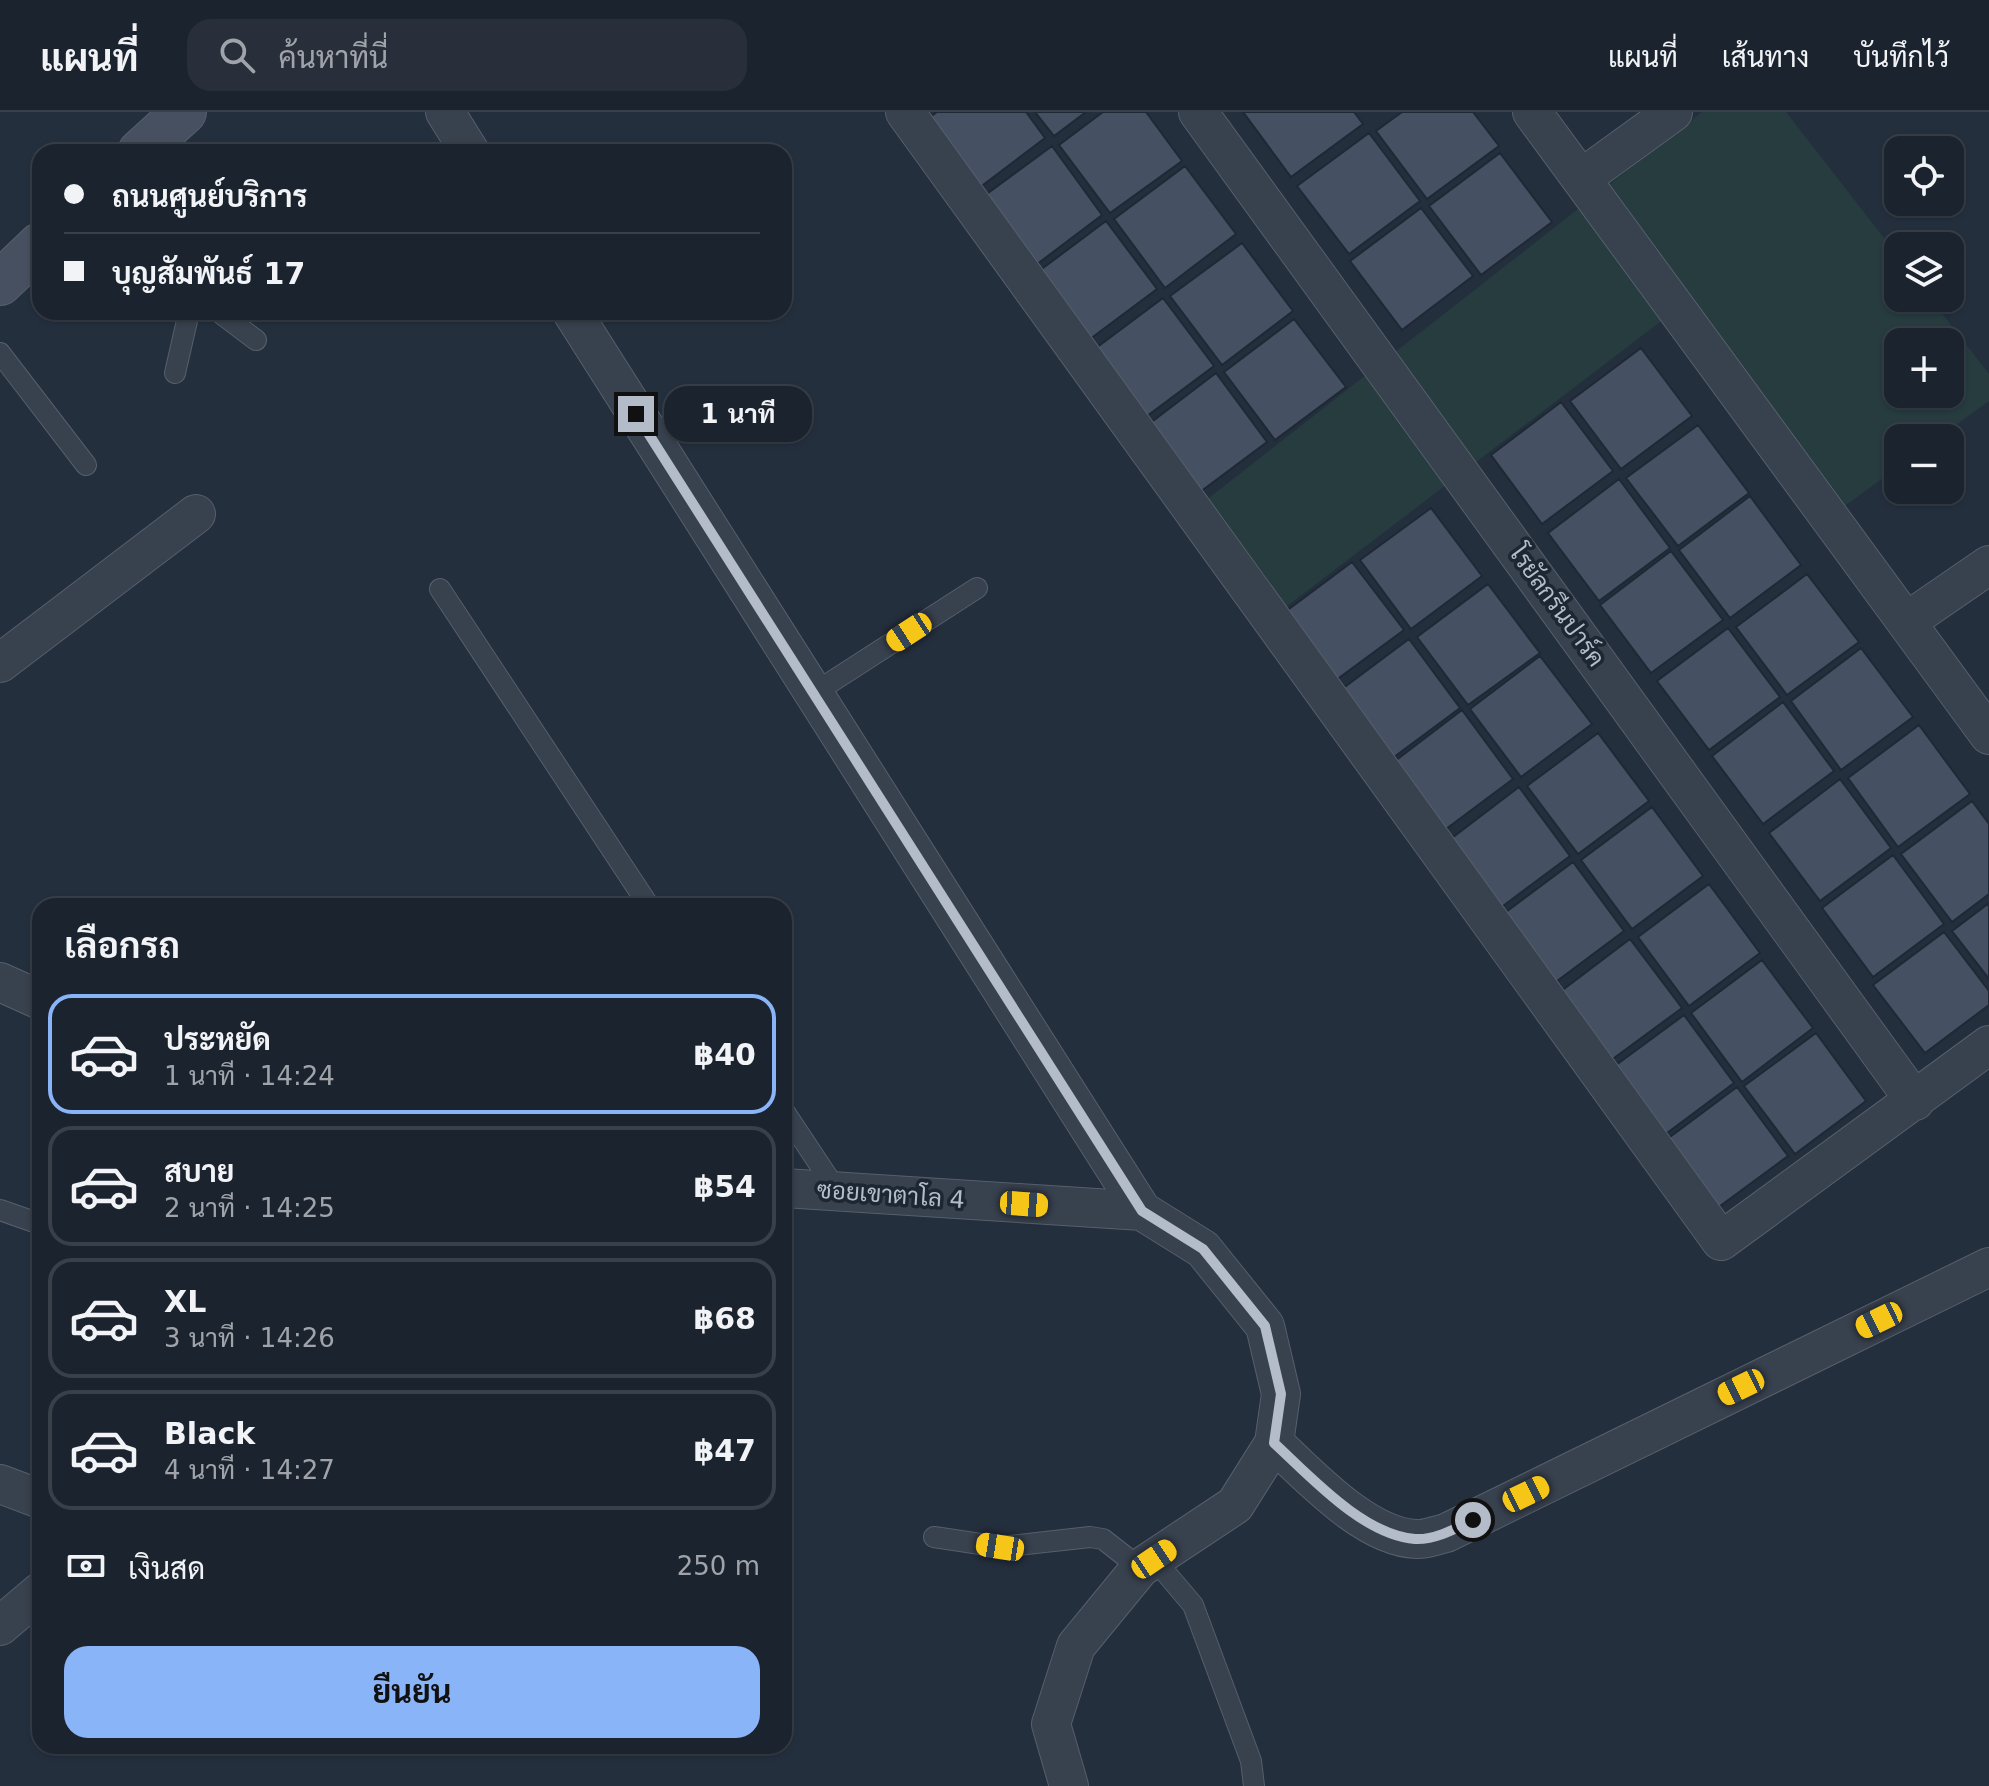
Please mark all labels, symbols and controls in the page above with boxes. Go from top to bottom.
search box [187,19,747,91]
icon: search [215,33,259,77]
text: แผนที่ [40,36,139,80]
text: ค้นหาที่นี่ [279,40,388,75]
text: แผนที่ [1608,41,1678,74]
text: เส้นทาง [1722,41,1809,74]
text: บันทึกไว้ [1853,41,1949,74]
map controls [1884,136,1964,504]
button: locate [1884,136,1964,216]
text: ถนนศูนย์บริการ [112,179,307,214]
button: layers [1884,232,1964,312]
text: บุญสัมพันธ์ 17 [112,256,305,291]
button: + [1884,328,1964,408]
callout: 1 นาที [664,386,812,442]
route end [618,396,654,432]
text: 1 นาที [701,399,775,429]
button: − [1884,424,1964,504]
street label: โรยัลกรีนปาร์ค [1503,537,1612,672]
car [882,609,936,655]
text: เลือกรถ [64,925,180,966]
icon: car [68,1018,140,1090]
text: ประหยัด [164,1022,271,1057]
text: ฿40 [693,1037,756,1072]
text: 1 นาที · 14:24 [164,1061,335,1091]
icon: car [68,1150,140,1222]
text: สบาย [164,1154,234,1189]
text: ฿54 [693,1169,756,1204]
street label: ซอยเขาตาโล 4 [816,1174,966,1214]
car [999,1190,1049,1218]
text: 2 นาที · 14:25 [164,1193,335,1223]
icon: car [68,1282,140,1354]
text: XL [164,1284,206,1319]
car [1852,1299,1906,1341]
text: ฿68 [693,1301,756,1336]
text: 3 นาที · 14:26 [164,1323,335,1353]
car [1714,1366,1768,1408]
icon: car [68,1414,140,1486]
text: Black [164,1416,255,1451]
text: ฿47 [693,1433,756,1468]
text: 4 นาที · 14:27 [164,1455,335,1485]
car [1499,1473,1553,1515]
route start [1455,1502,1491,1538]
car [974,1531,1026,1563]
car [1127,1536,1181,1582]
icon: cash [64,1544,108,1588]
text: เงินสด [128,1551,205,1586]
text: 250 m [677,1551,760,1581]
button: ยืนยัน [64,1646,760,1738]

